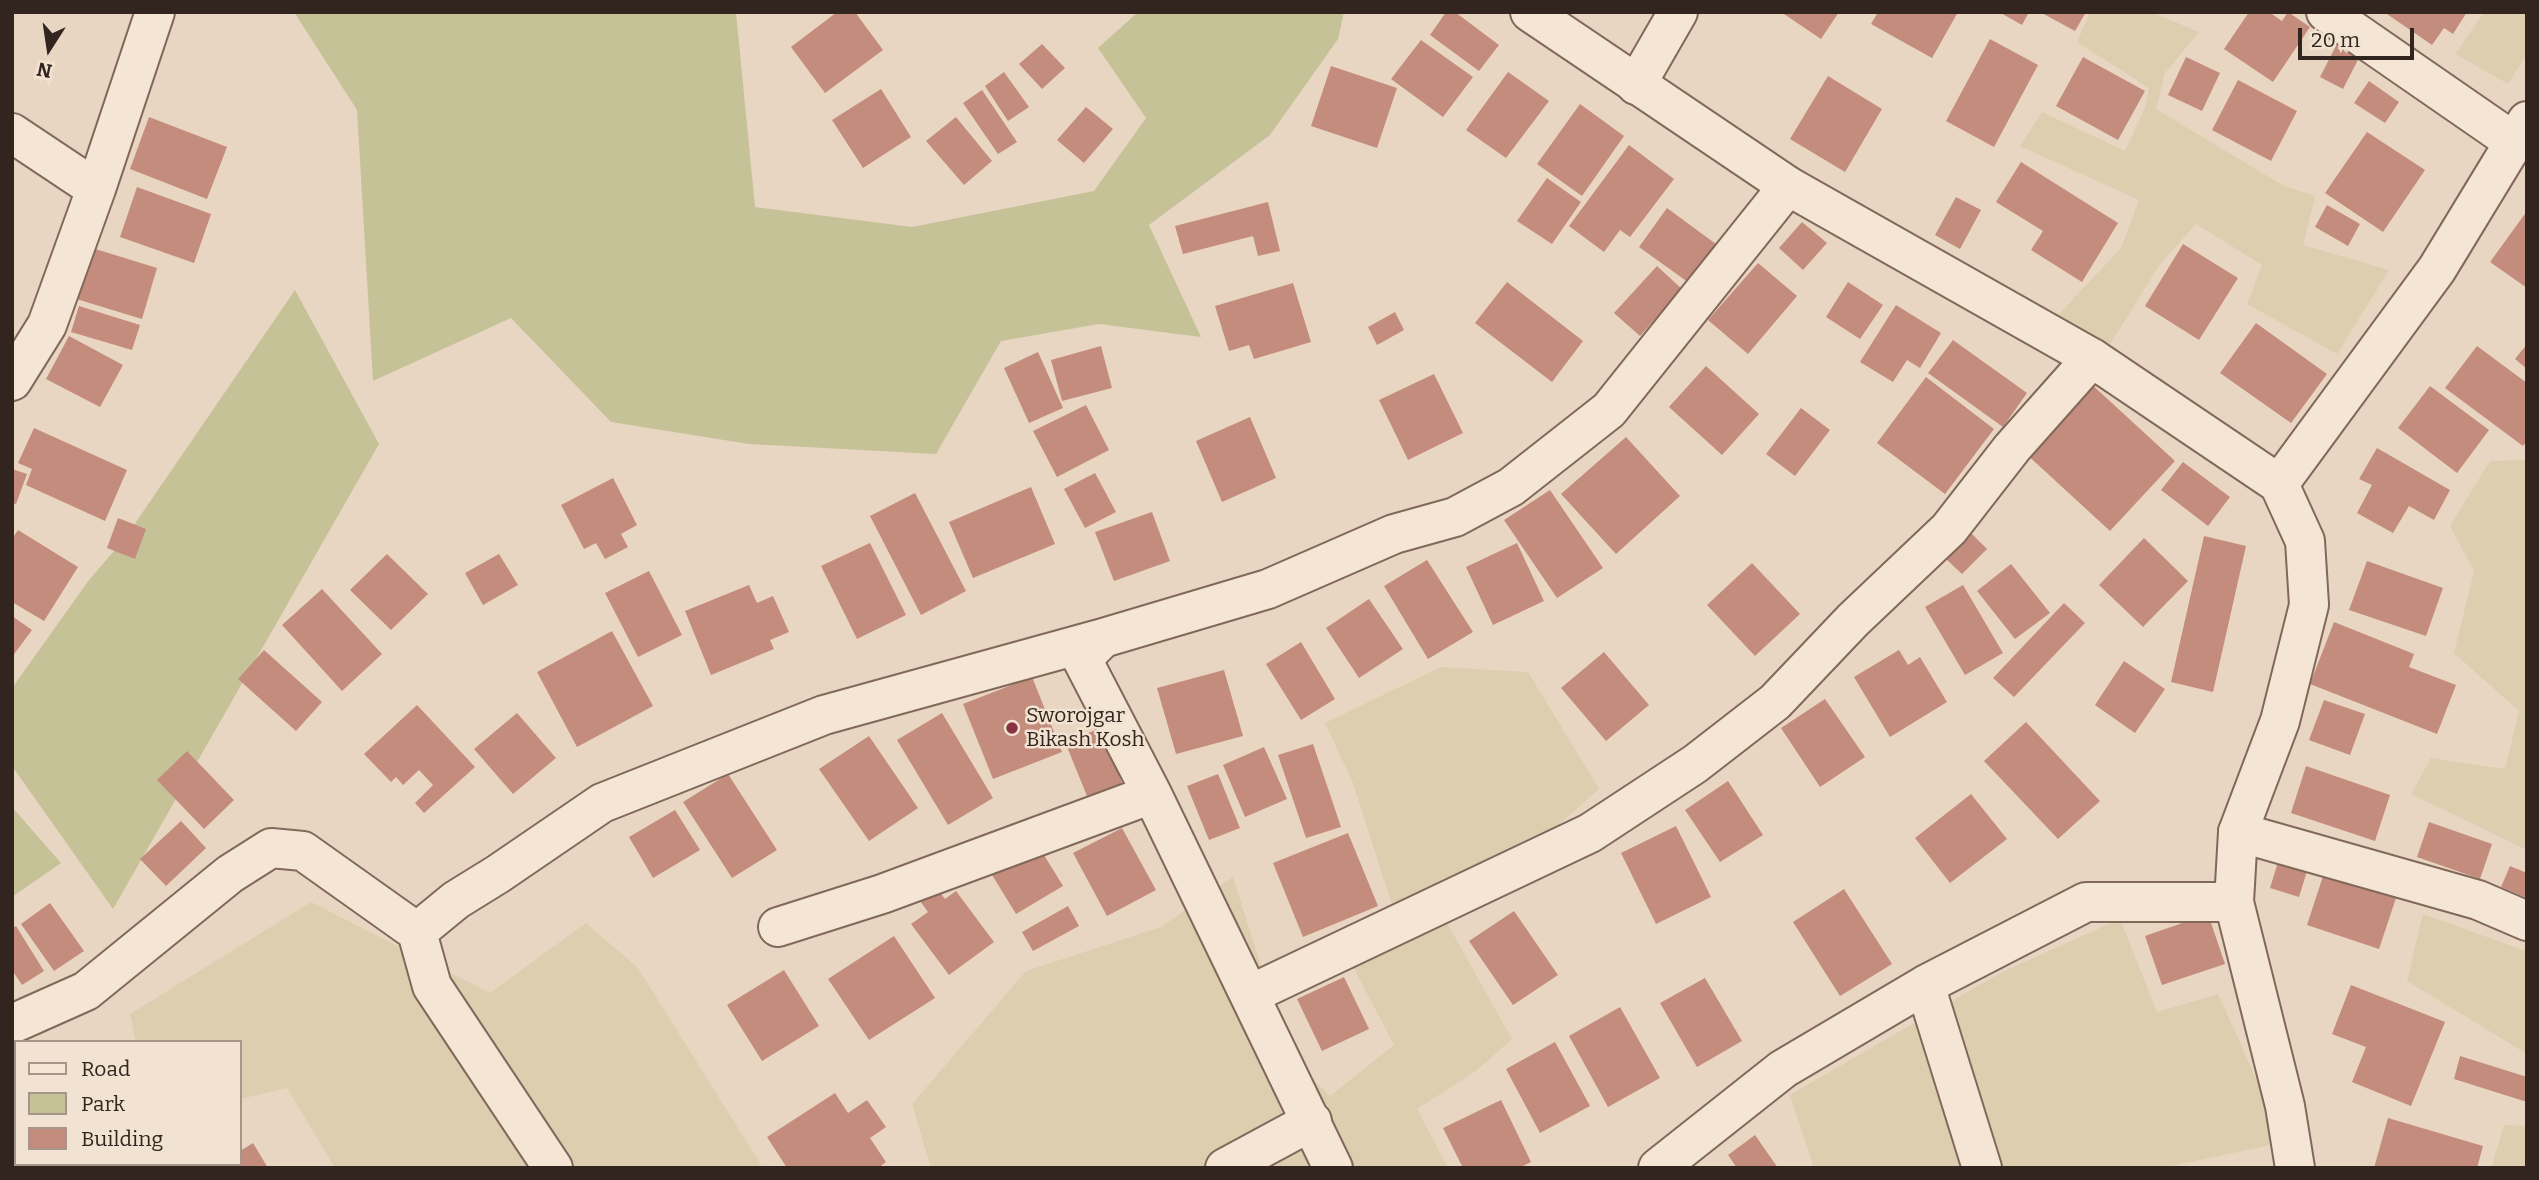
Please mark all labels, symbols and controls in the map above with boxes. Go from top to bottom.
north arrow [14,14,84,84]
scale bar [2301,14,2416,58]
text: 20 m [2311,27,2360,53]
text: N [35,57,54,83]
place label: Sworojgar Bikash Kosh [1026,703,1145,753]
marker: Sworojgar Bikash Kosh [1004,720,1020,736]
legend [14,1040,242,1166]
text: Road [81,1056,130,1082]
text: Park [81,1091,125,1117]
text: Building [81,1126,163,1152]

